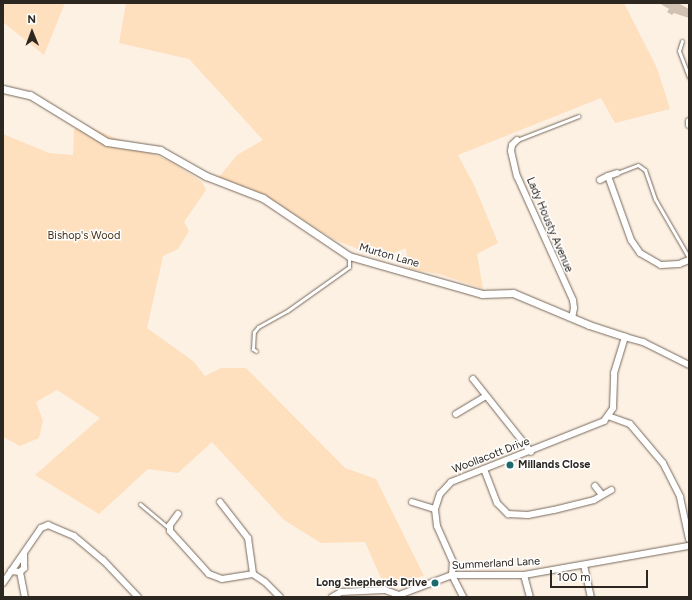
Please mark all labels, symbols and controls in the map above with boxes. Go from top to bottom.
north arrow [12,12,52,52]
text: N [27,13,36,26]
street label: Lady Housty Avenue [523,175,575,275]
park label: Bishop's Wood [48,229,120,243]
street label: Murton Lane [357,241,421,271]
street label: Woollacott Drive [450,435,532,477]
place label: Millands Close [518,458,590,472]
marker: Millands Close [505,460,515,470]
street label: Summerland Lane [452,555,540,573]
scale bar [552,562,650,588]
text: 100 m [557,570,591,584]
place label: Long Shepherds Drive [316,576,427,590]
marker: Long Shepherds Drive [430,578,440,588]

